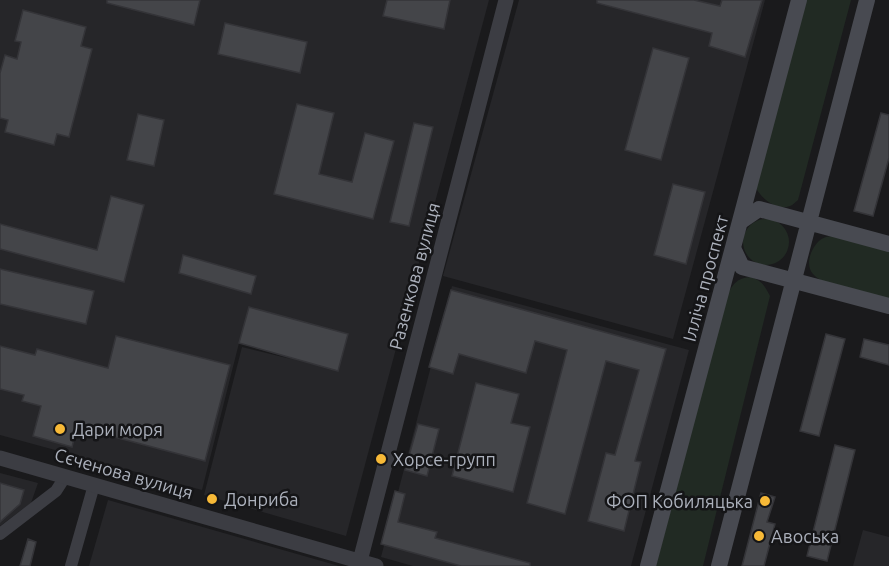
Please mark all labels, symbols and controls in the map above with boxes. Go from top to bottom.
street label: Разенкова вулиця [385,200,443,352]
street label: Ілліча проспект [678,213,732,343]
place label: Дари моря [72,419,163,439]
marker: Дари моря [53,422,67,436]
street label: Сєченова вулиця [52,444,196,502]
place label: Хорсе-групп [393,449,496,469]
marker: Хорсе-групп [374,452,388,466]
place label: Донриба [224,489,299,509]
place label: ФОП Кобиляцька [606,491,753,511]
marker: Донриба [205,492,219,506]
marker: ФОП Кобиляцька [758,494,772,508]
place label: Авоська [771,526,839,546]
marker: Авоська [752,529,766,543]

